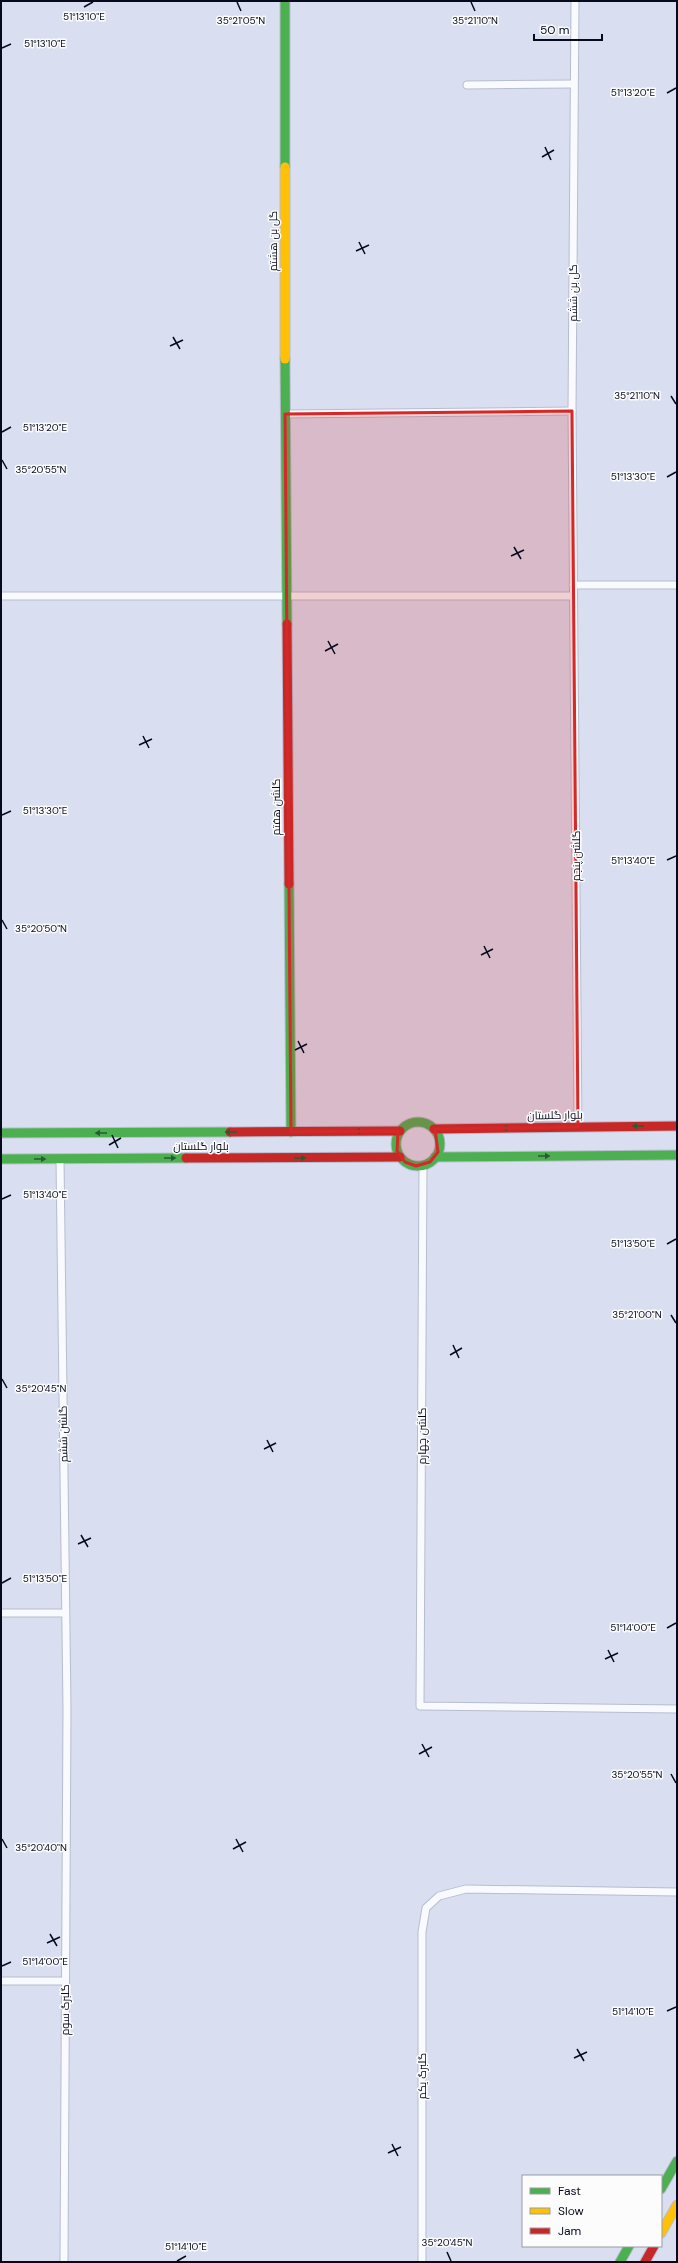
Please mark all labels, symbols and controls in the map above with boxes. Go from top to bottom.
text: 51°13'10"E [63,10,105,23]
text: 35°21'05"N [217,14,265,27]
text: 35°21'10"N [452,14,498,27]
scale bar [534,16,602,42]
text: 50 m [540,22,569,38]
text: 51°13'10"E [24,37,66,50]
text: 51°13'20"E [611,86,656,99]
street label: گل بن هشتم [266,211,281,271]
street label: گل بن ششم [566,264,581,322]
text: 35°21'10"N [614,389,660,402]
text: 51°13'20"E [23,421,68,434]
text: 35°20'55"N [15,463,67,476]
text: 51°13'30"E [611,470,656,483]
street label: گلشن هفتم [269,779,284,835]
text: 51°13'30"E [23,804,68,817]
street label: گلشن پنجم [569,831,584,881]
text: 51°13'40"E [611,854,655,867]
text: 35°20'50"N [15,922,67,935]
street label: بلوار گلستان [527,1108,583,1122]
one-way arrow [631,1123,644,1129]
one-way arrow [501,1125,514,1131]
one-way arrow [354,1128,367,1134]
one-way arrow [224,1129,237,1135]
one-way arrow [94,1130,107,1136]
street label: بلوار گلستان [173,1139,229,1153]
one-way arrow [538,1153,551,1159]
one-way arrow [164,1155,177,1161]
one-way arrow [294,1155,307,1161]
one-way arrow [34,1156,47,1162]
text: 51°13'40"E [23,1188,67,1201]
text: 51°13'50"E [611,1237,656,1250]
text: 35°21'00"N [612,1308,662,1321]
text: 35°20'45"N [16,1382,66,1395]
street label: گلشن ششم [56,1406,71,1462]
street label: گلشن چهارم [415,1407,430,1465]
text: 51°13'50"E [23,1572,68,1585]
text: 51°14'00"E [610,1621,656,1634]
text: 35°20'55"N [611,1768,663,1781]
text: 35°20'40"N [15,1841,67,1854]
text: 51°14'00"E [22,1955,68,1968]
street label: گلبرگ سوم [58,1984,73,2036]
text: 51°14'10"E [612,2005,654,2018]
street label: گلبرگ یکم [415,2053,430,2099]
legend [522,2175,662,2247]
text: Fast [558,2183,581,2199]
text: Slow [558,2203,584,2219]
text: Jam [558,2223,581,2239]
text: 35°20'45"N [422,2236,472,2249]
text: 51°14'10"E [165,2240,207,2253]

